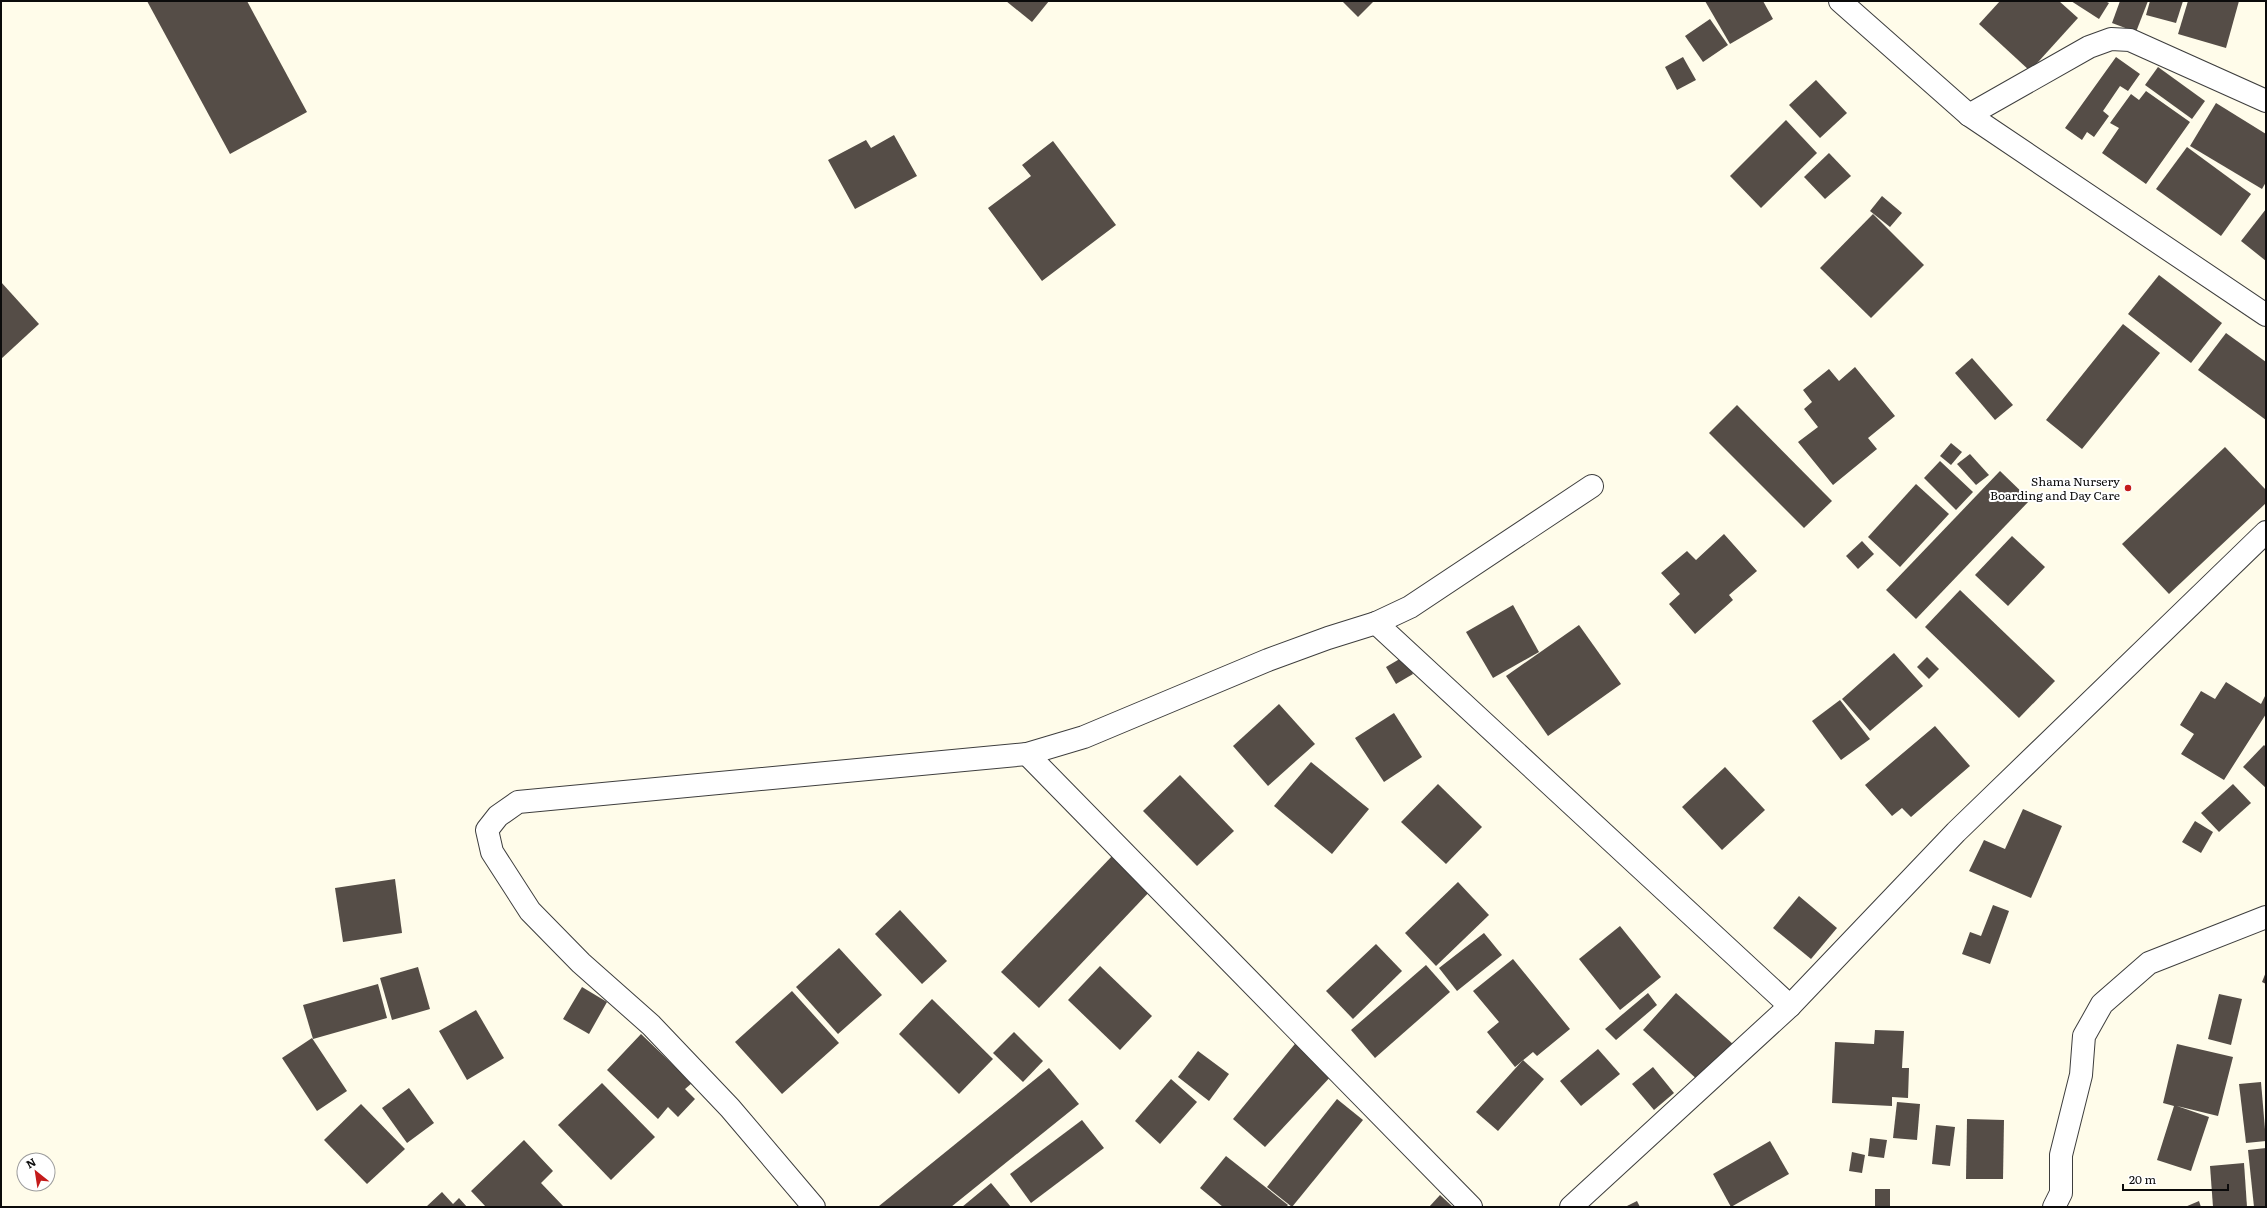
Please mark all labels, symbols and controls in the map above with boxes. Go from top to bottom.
place label: Shama Nursery Boarding and Day Care [1990,472,2120,504]
marker: Shama Nursery Boarding and Day Care [2123,483,2133,493]
north arrow [16,1152,56,1192]
text: N [23,1153,38,1172]
scale bar [2123,1166,2228,1192]
text: 20 m [2129,1170,2156,1188]

